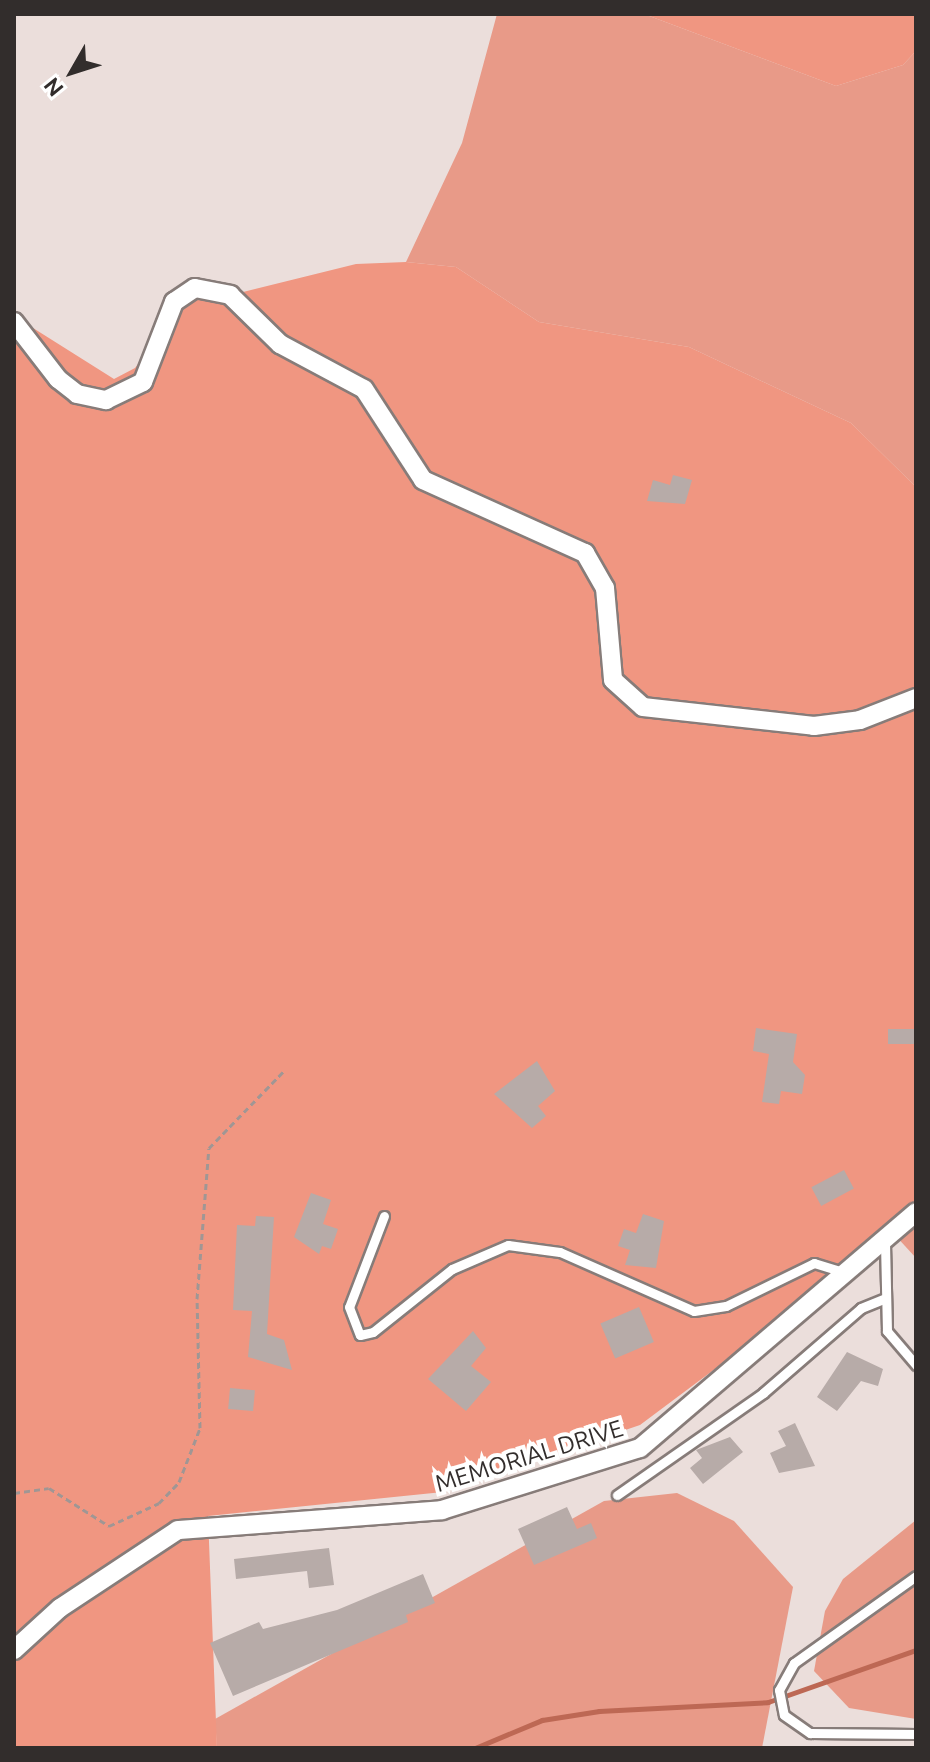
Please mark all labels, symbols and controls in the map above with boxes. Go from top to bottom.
north arrow [32,32,112,112]
text: N [38,73,68,102]
street label: MEMORIAL DRIVE [432,1414,626,1498]

